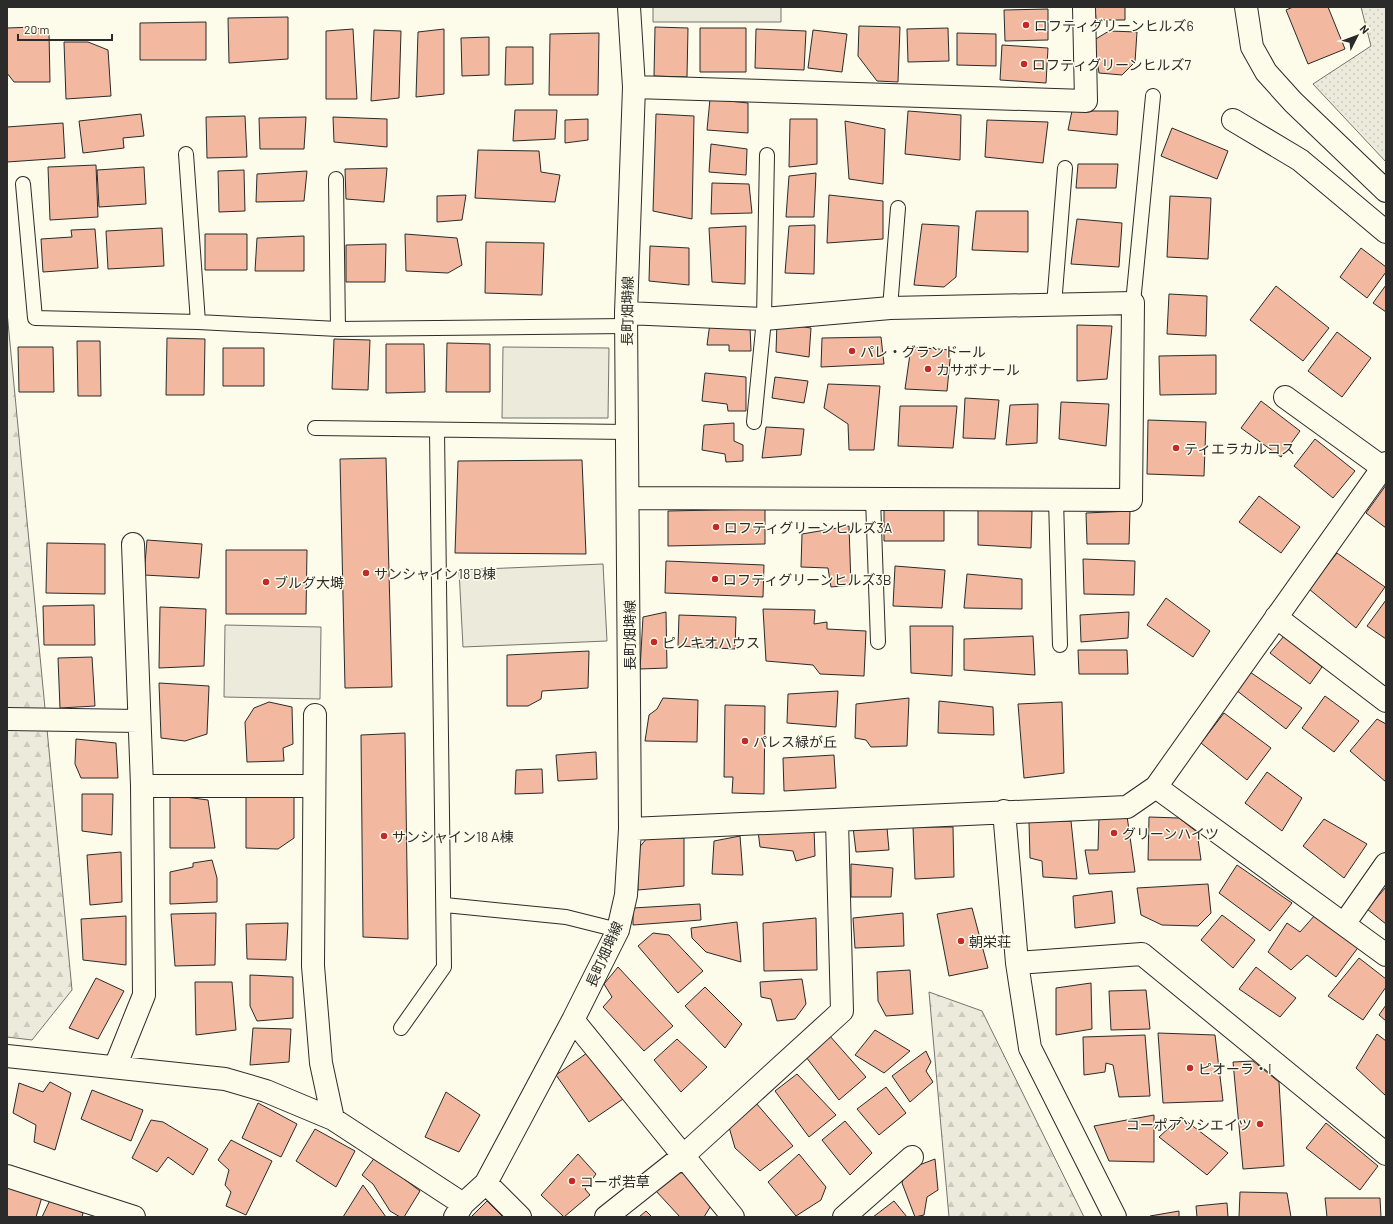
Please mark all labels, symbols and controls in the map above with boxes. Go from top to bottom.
scale bar [18,16,112,42]
north arrow [1337,16,1377,56]
place label: ロフティグリーンヒルズ6 [1034,17,1194,34]
marker: ロフティグリーンヒルズ6 [1021,20,1031,30]
text: 20 m [24,22,50,36]
text: N [1358,22,1372,36]
place label: ロフティグリーンヒルズ7 [1032,56,1191,73]
marker: ロフティグリーンヒルズ7 [1019,59,1029,69]
street label: 長町畑塒線 [618,276,636,346]
place label: パレ・グランドール [860,343,986,360]
marker: パレ・グランドール [847,346,857,356]
place label: カサボナール [936,361,1020,378]
marker: カサボナール [923,364,933,374]
place label: ティエラカルコス [1184,440,1295,457]
marker: ティエラカルコス [1171,443,1181,453]
place label: ロフティグリーンヒルズ3A [724,519,893,536]
marker: ロフティグリーンヒルズ3A [711,522,721,532]
place label: サンシャイン18 B棟 [374,565,496,582]
marker: サンシャイン18 B棟 [361,568,371,578]
place label: ロフティグリーンヒルズ3B [723,571,891,588]
place label: ブルグ大塒 [274,574,344,591]
marker: ロフティグリーンヒルズ3B [710,574,720,584]
marker: ブルグ大塒 [261,577,271,587]
street label: 長町畑塒線 [621,600,638,670]
place label: ピノキオハウス [662,634,760,651]
marker: ピノキオハウス [649,637,659,647]
place label: パレス緑が丘 [753,733,837,750]
marker: パレス緑が丘 [740,736,750,746]
place label: グリーンハイツ [1122,825,1219,842]
place label: サンシャイン18 A棟 [392,828,514,845]
marker: グリーンハイツ [1109,828,1119,838]
marker: サンシャイン18 A棟 [379,831,389,841]
street label: 長町畑塒線 [582,919,626,989]
place label: 朝栄荘 [969,933,1011,950]
marker: 朝栄荘 [956,936,966,946]
place label: ピオーラ・I [1198,1060,1272,1077]
marker: ピオーラ・I [1185,1063,1195,1073]
place label: コーポアソシエイツ [1126,1116,1252,1133]
marker: コーポアソシエイツ [1255,1119,1265,1129]
place label: コーポ若草 [580,1173,650,1190]
marker: コーポ若草 [567,1176,577,1186]

